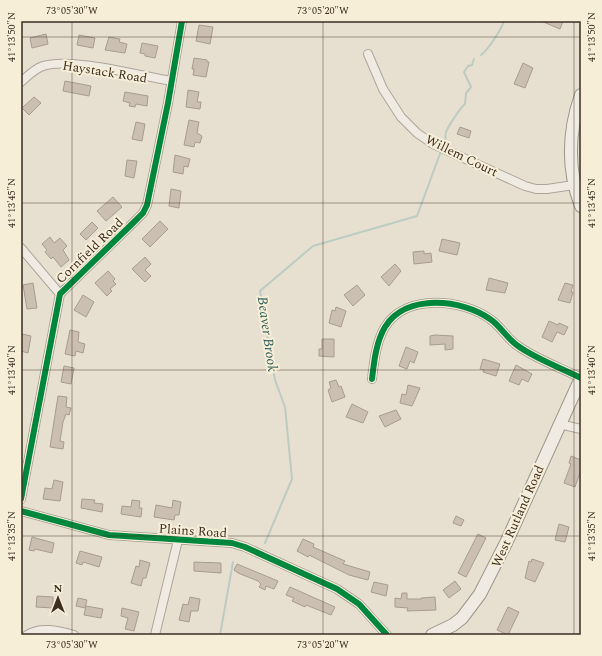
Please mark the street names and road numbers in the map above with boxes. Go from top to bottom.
street label: Haystack Road [61,55,149,89]
street label: Willem Court [422,130,502,182]
street label: Cornfield Road [51,213,128,288]
street label: West Rutland Road [486,462,549,571]
street label: Plains Road [158,519,228,543]

